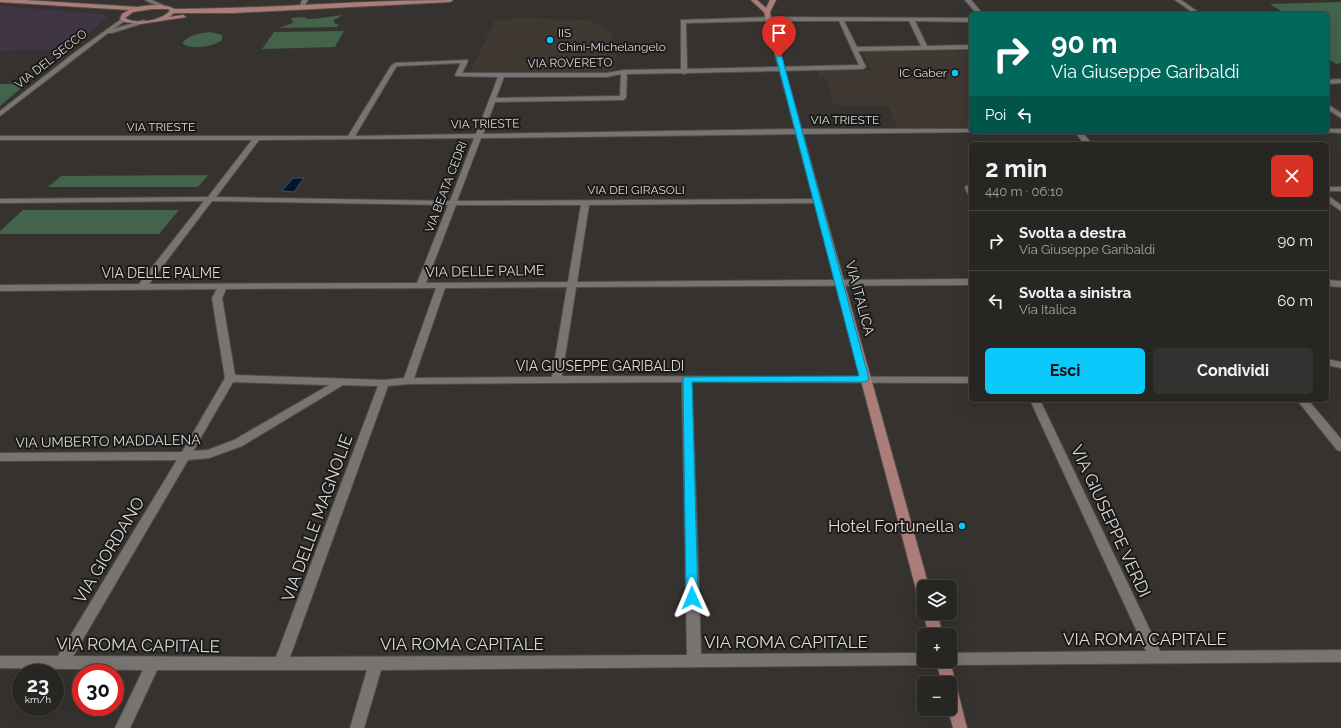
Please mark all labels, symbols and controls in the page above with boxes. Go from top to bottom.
pin [762,16,796,57]
icon: arrive [768,22,790,44]
place label: IIS Chini-Michelangelo [558,26,666,54]
street label: VIA DEL SECCO [12,27,90,91]
text: 90 m [1051,27,1117,60]
icon: right [985,28,1037,80]
marker: IIS Chini-Michelangelo [545,35,555,45]
street label: VIA ROVERETO [527,55,613,71]
text: Via Giuseppe Garibaldi [1051,61,1240,82]
place label: IC Gaber [899,66,948,80]
marker: IC Gaber [950,68,960,78]
icon: left [1014,104,1036,126]
text: Poi [985,106,1006,124]
street label: VIA TRIESTE [811,113,879,127]
street label: VIA TRIESTE [450,116,520,132]
street label: VIA TRIESTE [127,120,195,134]
street label: VIA BEATA CEDRI [422,139,470,235]
text: 2 min [985,154,1047,183]
button: close [1271,155,1313,197]
street label: VIA DEI GIRASOLI [587,183,685,197]
text: 440 m · 06:10 [985,184,1063,199]
text: Svolta a destra [1019,224,1126,242]
icon: right [985,230,1007,252]
text: 90 m [1277,232,1313,250]
text: Via Giuseppe Garibaldi [1019,242,1155,257]
street label: VIA ITALICA [842,259,878,338]
street label: VIA DELLE PALME [425,262,545,280]
street label: VIA DELLE PALME [102,265,220,281]
text: Svolta a sinistra [1019,284,1131,302]
icon: left [985,290,1007,312]
text: 60 m [1277,292,1313,310]
text: Via Italica [1019,302,1076,317]
button: Esci [985,348,1145,394]
button: Condividi [1153,348,1313,394]
street label: VIA GIUSEPPE GARIBALDI [516,358,684,374]
street label: VIA UMBERTO MADDALENA [15,431,201,451]
street label: VIA DELLE MAGNOLIE [277,432,357,604]
street label: VIA GIUSEPPE VERDI [1067,442,1155,600]
street label: VIA GIORDANO [69,493,149,607]
place label: Hotel Fortunella [828,516,954,536]
marker: Hotel Fortunella [957,521,967,531]
position arrow [671,577,713,619]
map controls [917,580,957,716]
button: layers [917,580,957,620]
button: + [917,628,957,668]
street label: VIA ROMA CAPITALE [1063,629,1227,649]
street label: VIA ROMA CAPITALE [704,632,868,652]
street label: VIA ROMA CAPITALE [56,634,220,656]
street label: VIA ROMA CAPITALE [380,634,544,654]
speed limit sign: 30 [72,664,124,716]
text: 23 [27,673,49,697]
button: − [917,676,957,716]
text: km/h [25,694,51,705]

